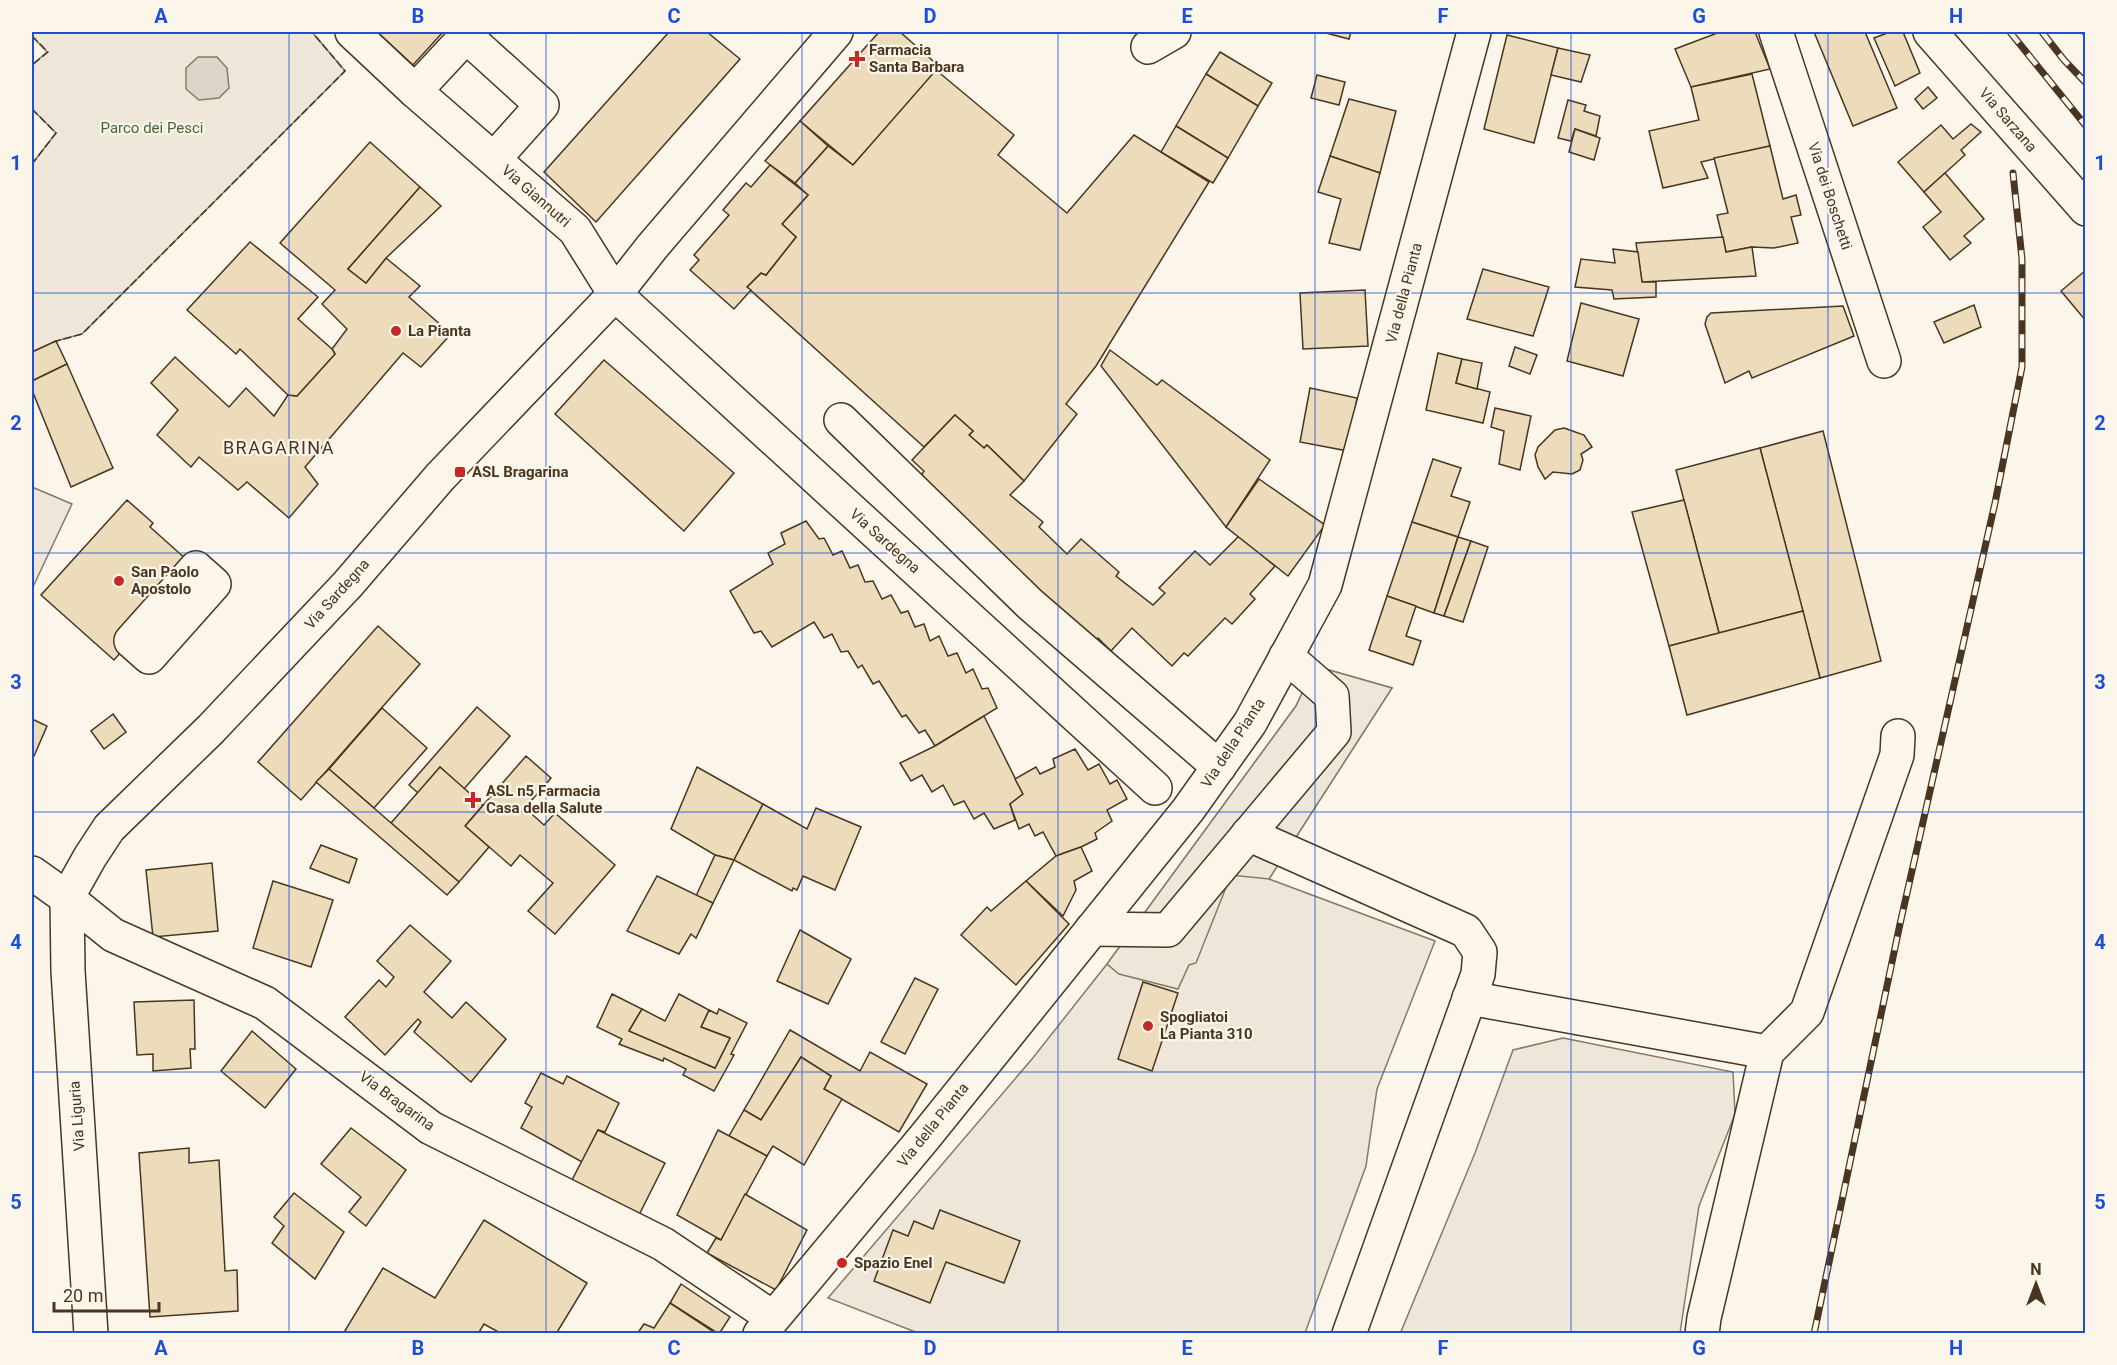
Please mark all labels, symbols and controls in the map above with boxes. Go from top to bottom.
text: A [154,4,168,28]
text: B [412,4,424,28]
text: C [667,4,681,28]
text: D [924,4,937,28]
text: E [1181,4,1193,28]
text: F [1438,4,1449,28]
text: G [1692,4,1706,28]
text: H [1949,4,1963,28]
place label: Farmacia Santa Barbara [869,41,964,76]
marker: Farmacia Santa Barbara [850,52,864,66]
street label: Via Sarzana [1975,84,2041,156]
park label: Parco dei Pesci [101,119,203,137]
street label: Via dei Boschetti [1804,140,1856,252]
text: 1 [10,151,22,175]
text: 1 [2094,151,2106,175]
street label: Via Giannutri [498,161,574,231]
street label: Via della Pianta [1382,241,1426,345]
place label: La Pianta [408,322,471,340]
marker: La Pianta [389,324,403,338]
text: 2 [10,411,22,435]
text: 2 [2094,411,2106,435]
district label: BRAGARINA [223,437,335,458]
place label: ASL Bragarina [472,463,569,481]
marker: ASL Bragarina [453,465,467,479]
street label: Via Sardegna [846,505,924,577]
street label: Via Sardegna [301,555,373,633]
place label: San Paolo Apostolo [131,563,199,598]
marker: San Paolo Apostolo [112,574,126,588]
text: 3 [10,670,22,694]
text: 3 [2094,670,2106,694]
street label: Via della Pianta [1197,695,1269,791]
place label: ASL n5 Farmacia Casa della Salute [486,782,602,817]
marker: ASL n5 Farmacia Casa della Salute [464,791,482,809]
text: 4 [10,930,22,954]
text: 4 [2094,930,2106,954]
place label: Spogliatoi La Pianta 310 [1160,1008,1253,1043]
marker: Spogliatoi La Pianta 310 [1141,1019,1155,1033]
street label: Via Bragarina [356,1068,438,1134]
street label: Via della Pianta [894,1079,972,1171]
street label: Via Liguria [66,1080,88,1152]
text: 5 [10,1190,22,1214]
text: 5 [2094,1190,2106,1214]
place label: Spazio Enel [854,1254,932,1272]
north arrow [2006,1254,2066,1314]
marker: Spazio Enel [835,1256,849,1270]
text: N [2030,1260,2042,1279]
scale bar [54,1275,159,1313]
text: 20 m [63,1285,103,1306]
text: A [154,1336,168,1360]
text: B [412,1336,424,1360]
text: C [667,1336,681,1360]
text: D [924,1336,937,1360]
text: E [1181,1336,1193,1360]
text: F [1438,1336,1449,1360]
text: G [1692,1336,1706,1360]
text: H [1949,1336,1963,1360]

